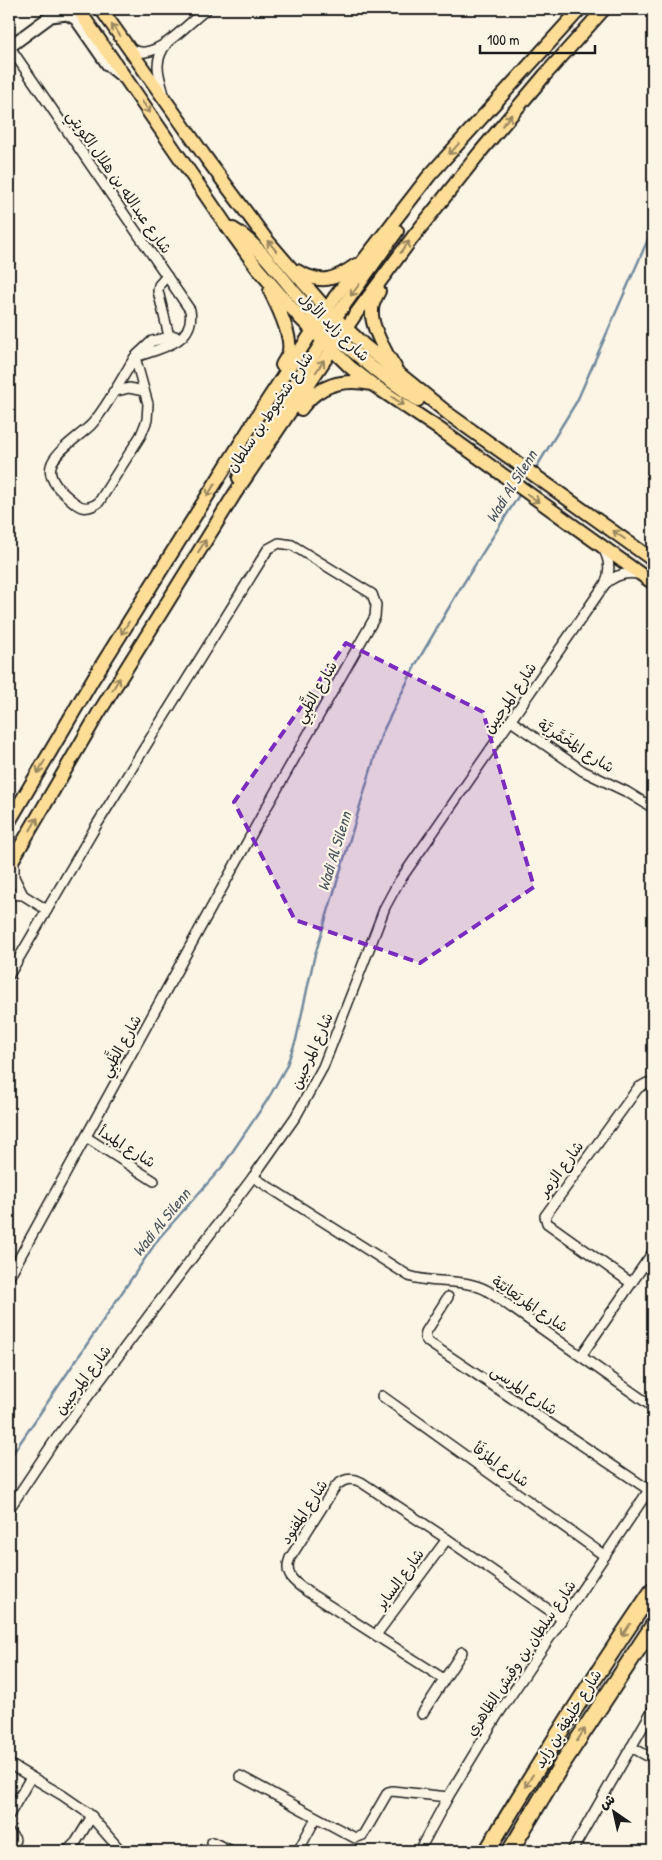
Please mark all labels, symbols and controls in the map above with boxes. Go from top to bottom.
scale bar [480,22,594,54]
one-way arrow [110,24,121,37]
text: 100 m [487,29,520,50]
one-way arrow [141,99,151,113]
street label: شارع عبدالله بن هلال الكويتي [59,106,177,259]
one-way arrow [501,114,512,127]
one-way arrow [448,143,460,156]
one-way arrow [267,240,278,253]
one-way arrow [400,241,411,254]
one-way arrow [350,283,360,297]
street label: شارع زايد الأول [294,287,374,366]
street label: شارع شخبوط بن سلطان [221,347,318,476]
one-way arrow [315,360,325,374]
one-way arrow [390,396,404,406]
water label: Wadi Al Silenn [480,444,543,526]
one-way arrow [206,482,216,496]
one-way arrow [526,493,540,503]
one-way arrow [612,530,626,540]
one-way arrow [198,540,208,554]
one-way arrow [120,620,130,634]
street label: شارع الظَّبِي [289,657,344,728]
street label: شارع المرحبين [478,658,541,738]
one-way arrow [112,678,122,692]
street label: شارع المْخَمَّرِيَّة [533,714,619,778]
one-way arrow [36,759,46,773]
water label: Wadi Al Silenn [312,807,357,893]
one-way arrow [29,817,39,831]
street label: شارع المرحبين [285,1009,338,1093]
street label: شارع الظَّبِي [94,1011,149,1082]
street label: شارع المبدأ [95,1121,160,1172]
street label: شارع الزمر [532,1136,588,1202]
water label: Wadi Al Silenn [127,1182,196,1261]
street label: شارع المَربَعانِيّة [488,1270,572,1337]
street label: شارع المرحبين [50,1341,116,1419]
street label: شارع المرسى [487,1360,562,1420]
street label: شارع المرْفَأ [469,1438,534,1492]
street label: شارع المفنود [275,1475,332,1548]
street label: شارع الساير [369,1544,429,1615]
street label: شارع سلطان بن وقيش الظاهري [461,1576,581,1740]
one-way arrow [621,1623,631,1637]
street label: شارع خليفة بن زايد [529,1665,606,1772]
one-way arrow [576,1728,586,1742]
one-way arrow [523,1774,533,1788]
north arrow [590,1788,640,1838]
text: ش [595,1789,618,1813]

